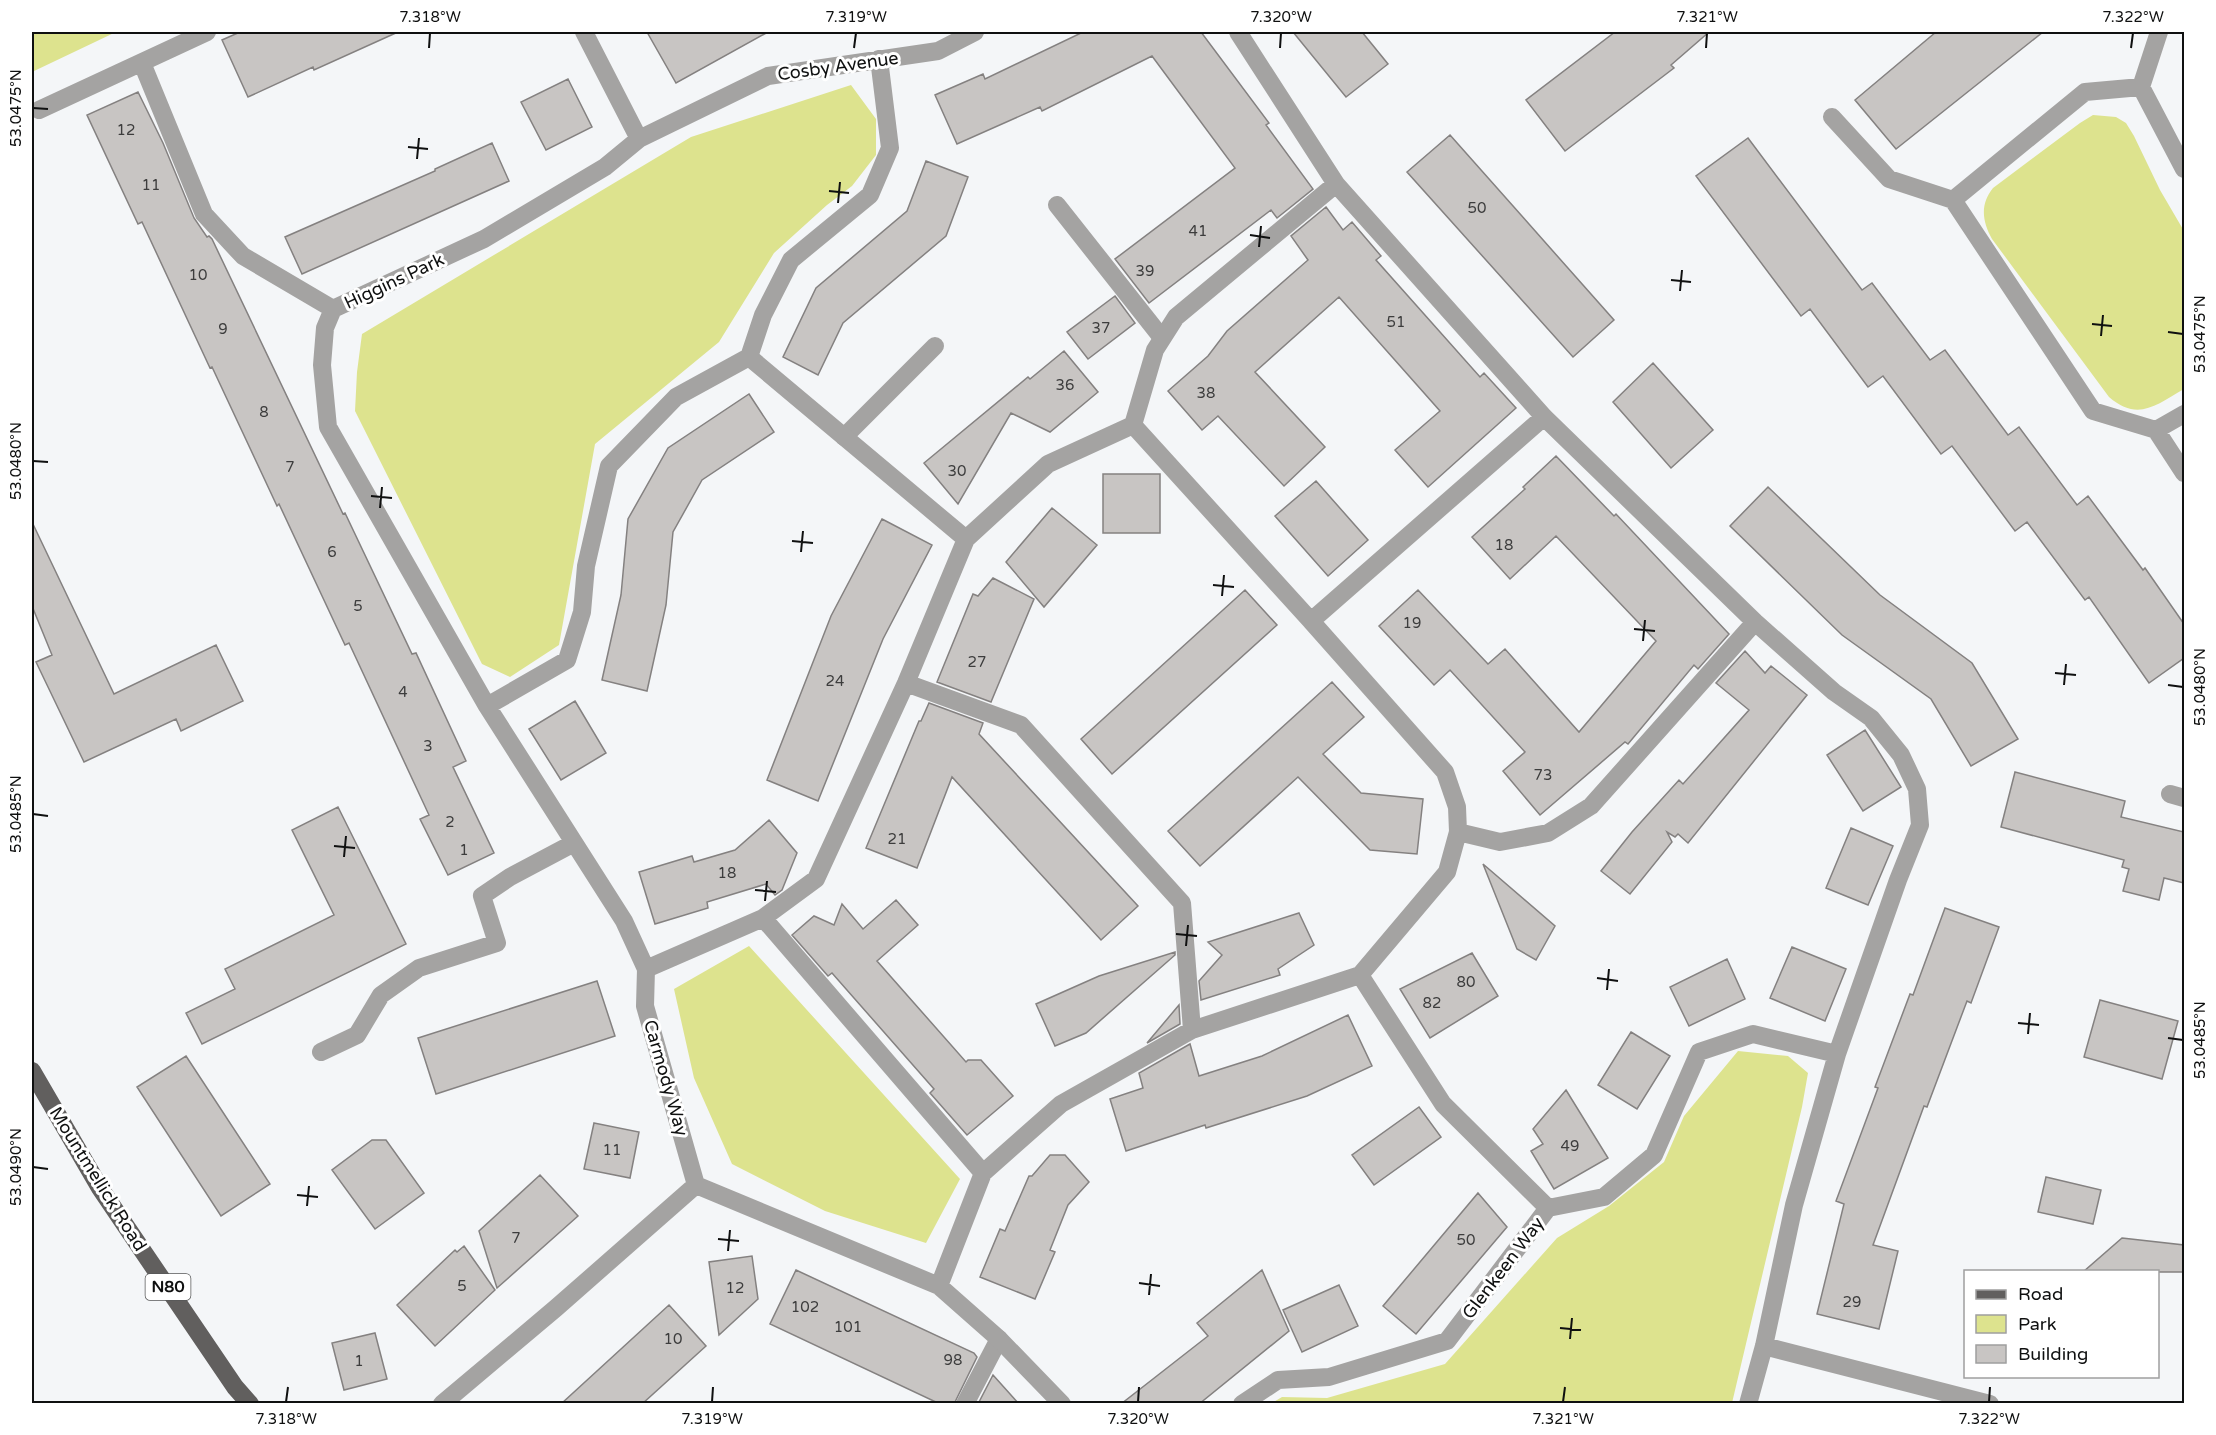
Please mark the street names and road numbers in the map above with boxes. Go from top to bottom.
street label: Cosby Avenue [776,47,900,85]
street label: Higgins Park [340,248,448,314]
street label: Carmody Way [639,1017,693,1139]
street label: Mountmellick Road [45,1103,151,1255]
street label: Glenkeen Way [1457,1212,1549,1323]
road number: N80 [146,1274,190,1300]

